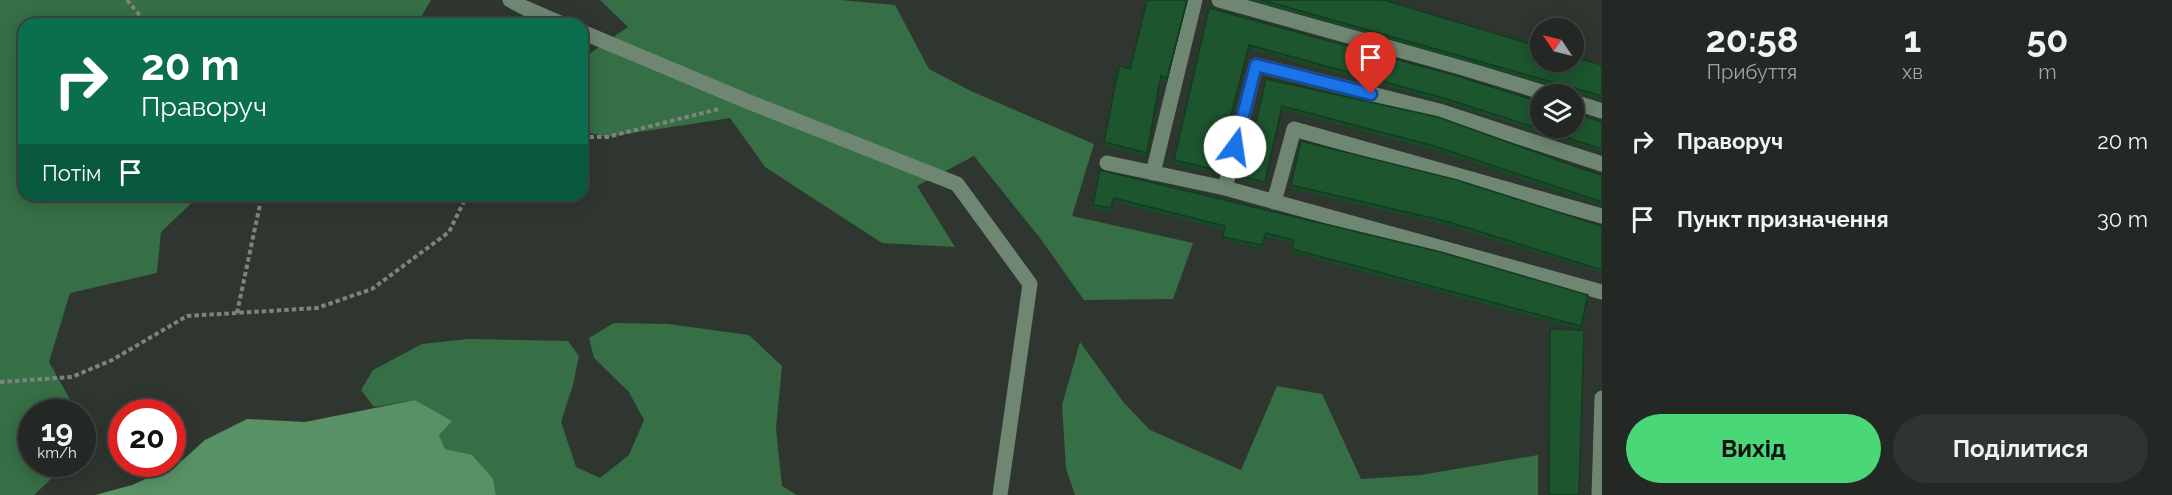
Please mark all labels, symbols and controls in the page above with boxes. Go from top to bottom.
north arrow [1530,18,1584,72]
map controls [1530,18,1584,138]
text: 20:58 [1706,18,1799,60]
text: 1 [1904,18,1921,60]
text: 50 [2026,18,2068,60]
pin [1345,32,1396,94]
text: 20 m [141,41,240,90]
icon: arrive [1354,41,1387,74]
icon: right [42,42,120,120]
text: Прибуття [1707,60,1797,84]
text: хв [1902,60,1923,84]
text: m [2038,60,2057,84]
button: layers [1530,84,1584,138]
text: Праворуч [141,91,267,122]
position arrow [1203,115,1267,179]
icon: right [1626,125,1659,158]
text: Праворуч [1677,128,1783,154]
text: 20 m [2097,128,2148,154]
icon: arrive [114,156,147,189]
text: Потім [42,160,102,186]
icon: arrive [1626,203,1659,236]
text: Пункт призначення [1677,206,1889,232]
text: 30 m [2097,206,2148,232]
speed limit sign: 20 [108,399,186,477]
text: 19 [41,413,73,448]
button: Вихід [1626,414,1881,483]
button: Поділитися [1893,414,2148,483]
text: km/h [37,444,77,462]

